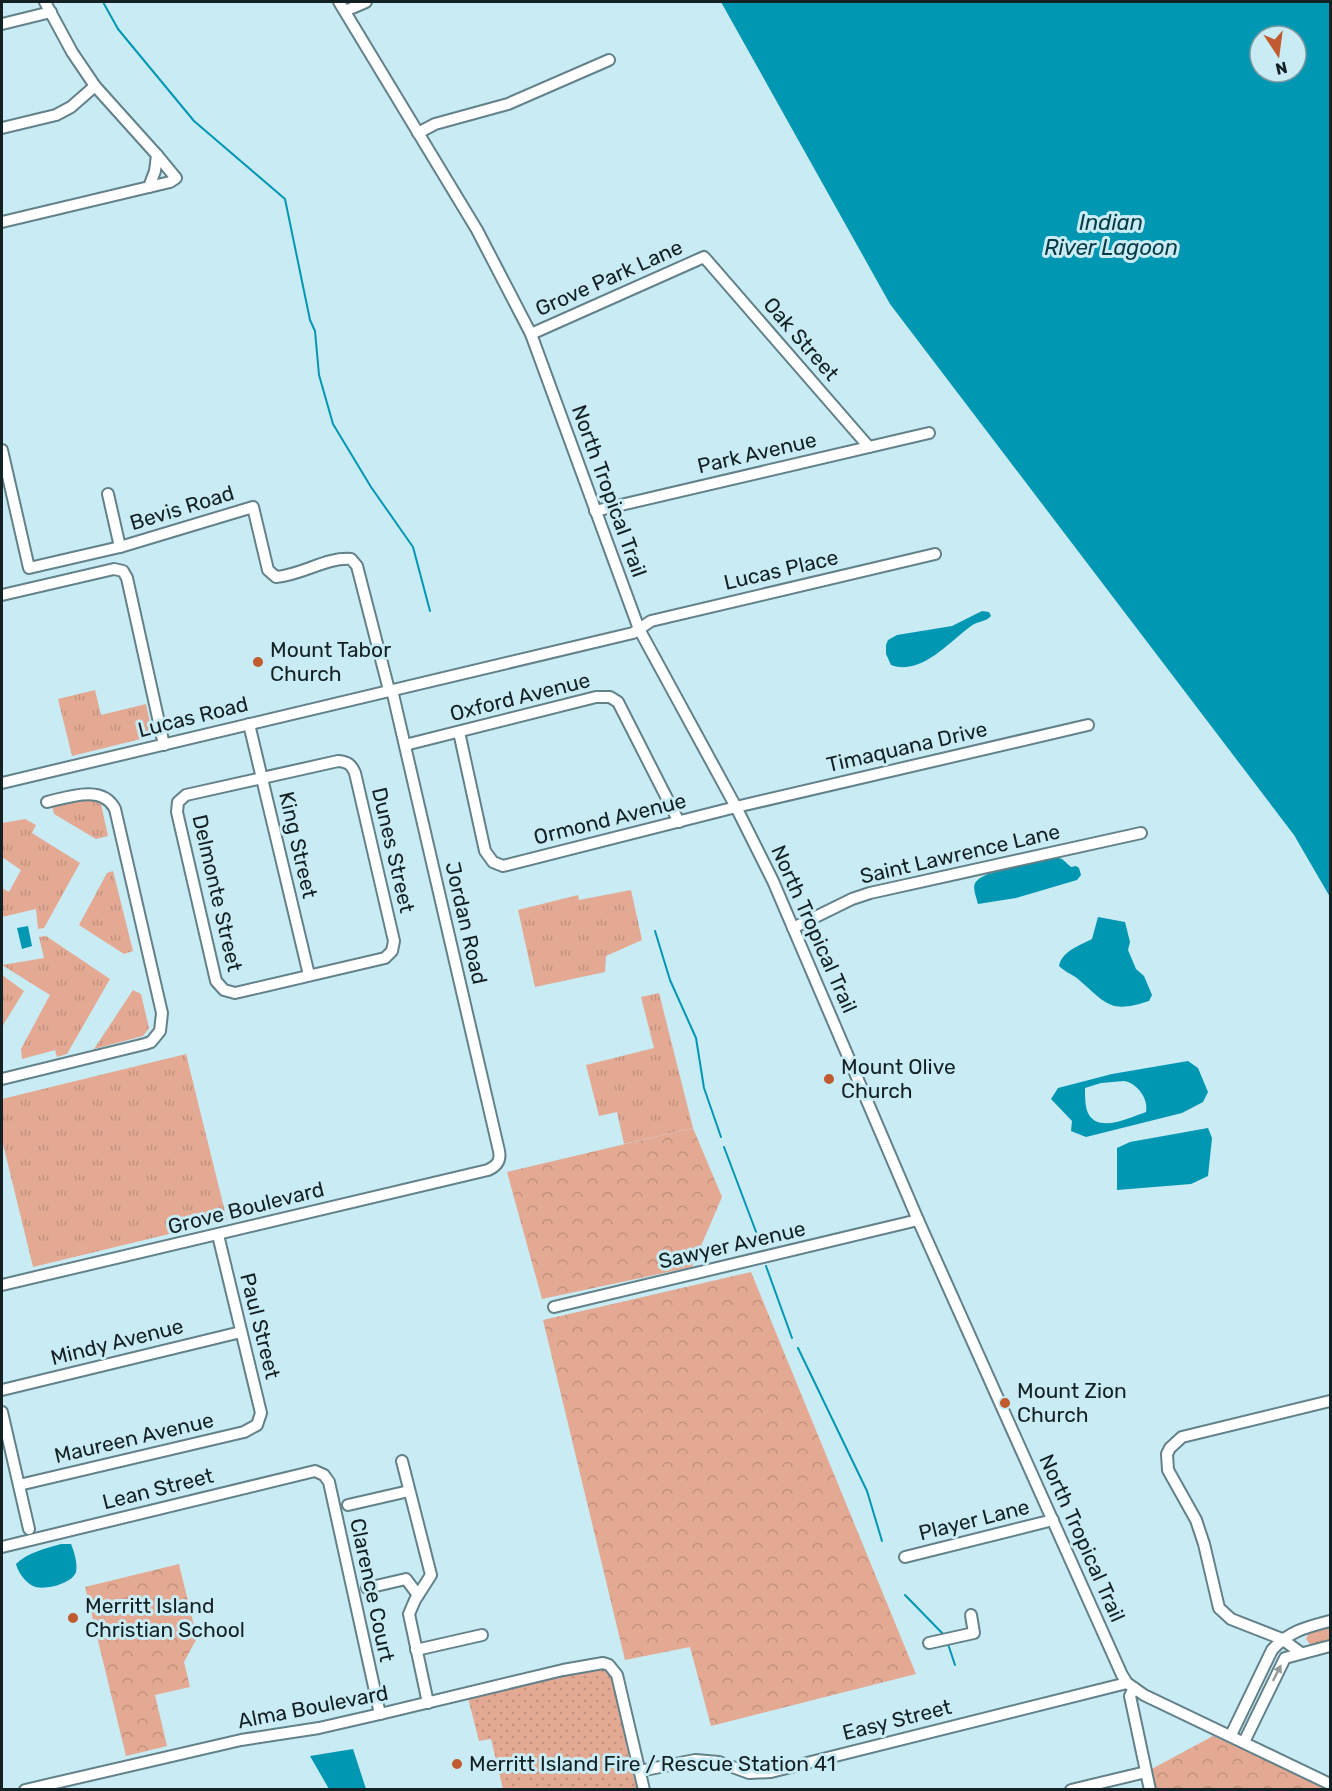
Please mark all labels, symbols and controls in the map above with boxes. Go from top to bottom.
north arrow [1248,24,1308,84]
text: N [1274,58,1289,79]
water label: Indian River Lagoon [1044,209,1178,261]
street label: Grove Park Lane [531,234,686,321]
street label: Oak Street [758,292,844,385]
street label: North Tropical Trail [567,401,652,580]
street label: Park Avenue [695,427,819,478]
street label: Bevis Road [127,480,237,535]
street label: Lucas Place [721,544,841,595]
place label: Mount Tabor Church [270,637,391,686]
marker: Mount Tabor Church [251,655,265,669]
street label: Oxford Avenue [447,667,593,726]
street label: Lucas Road [135,691,251,742]
street label: Timaquana Drive [824,716,990,777]
street label: Dunes Street [367,785,420,915]
street label: Ormond Avenue [531,787,689,850]
street label: King Street [274,789,323,901]
street label: Delmonte Street [187,812,248,974]
street label: Saint Lawrence Lane [857,818,1062,889]
street label: North Tropical Trail [766,841,863,1017]
street label: Jordan Road [440,859,493,987]
place label: Mount Olive Church [841,1054,956,1103]
marker: Mount Olive Church [822,1072,836,1086]
street label: Grove Boulevard [165,1176,327,1239]
street label: Sawyer Avenue [656,1215,808,1274]
street label: Paul Street [235,1270,286,1382]
street label: Mindy Avenue [48,1313,186,1370]
place label: Mount Zion Church [1017,1378,1127,1427]
marker: Mount Zion Church [998,1396,1012,1410]
street label: Maureen Avenue [52,1407,216,1468]
street label: North Tropical Trail [1034,1450,1131,1626]
street label: Lean Street [100,1463,216,1514]
street label: Player Lane [916,1494,1032,1545]
street label: Clarence Court [345,1516,400,1664]
place label: Merritt Island Christian School [85,1593,245,1642]
marker: Merritt Island Christian School [66,1611,80,1625]
one-way arrow [1272,1665,1282,1682]
street label: Alma Boulevard [235,1680,390,1733]
street label: Easy Street [840,1694,954,1745]
place label: Merritt Island Fire / Rescue Station 41 [469,1751,836,1776]
marker: Merritt Island Fire / Rescue Station 41 [450,1757,464,1771]

